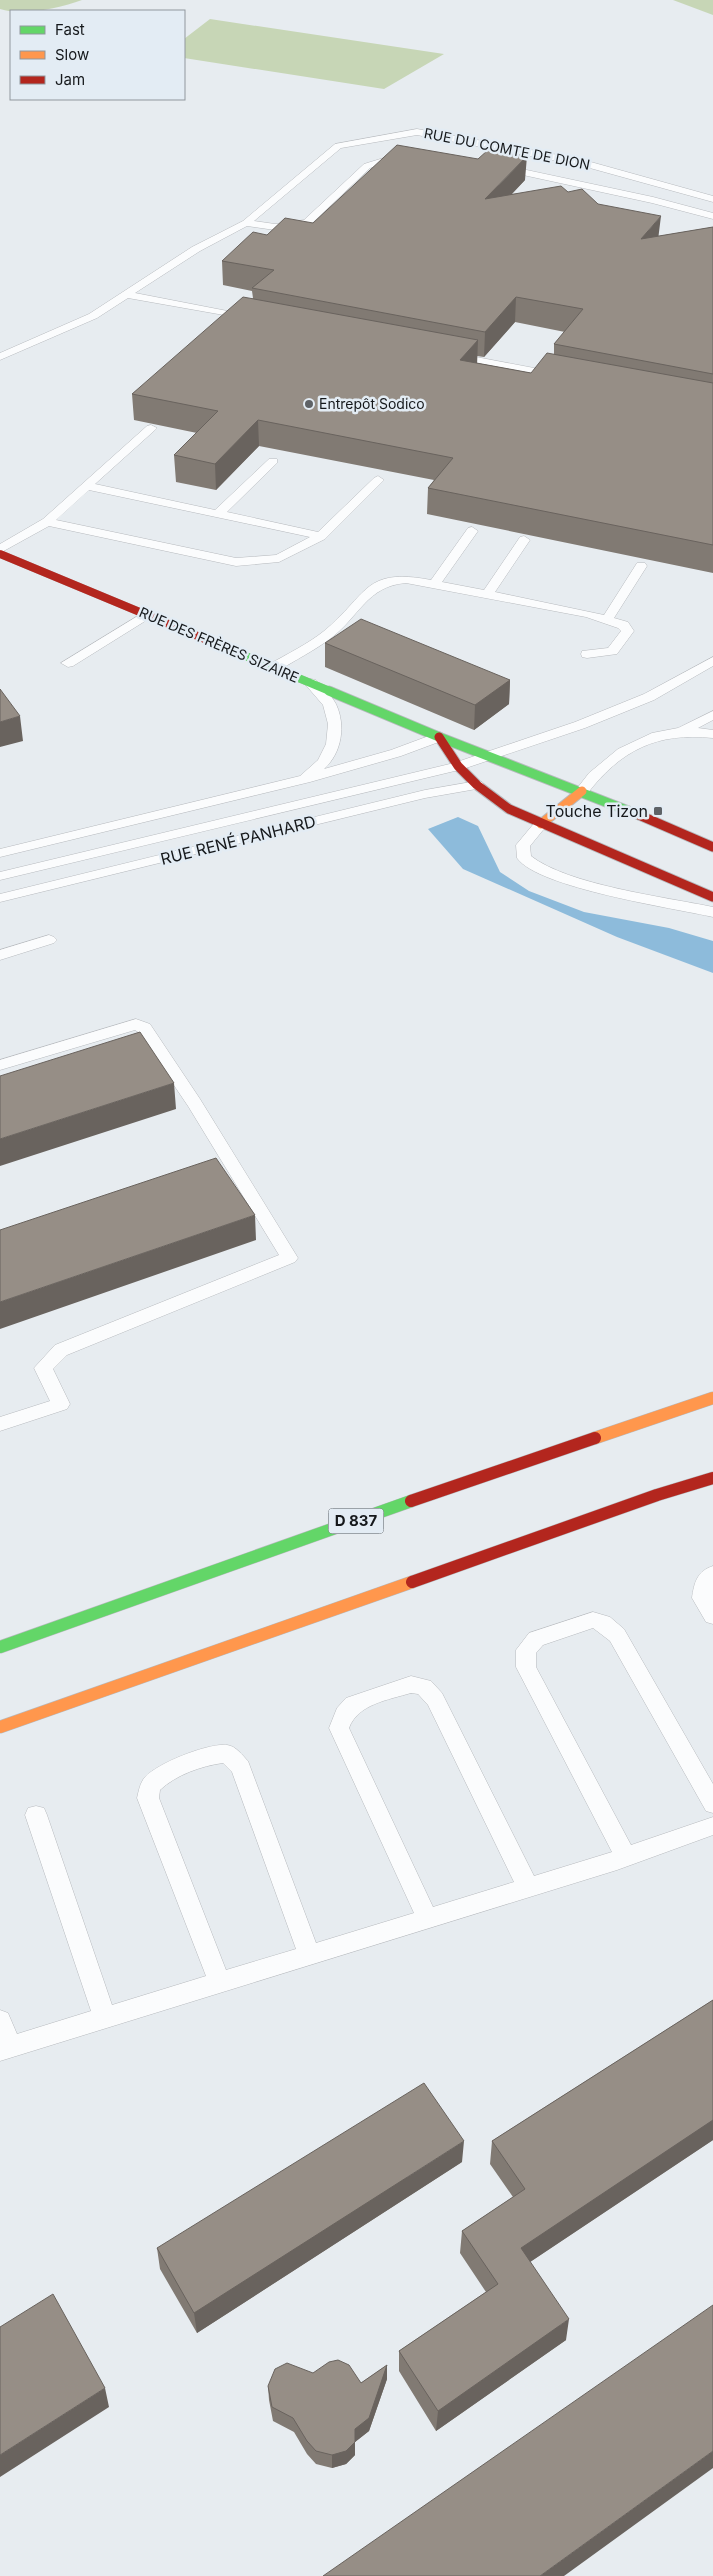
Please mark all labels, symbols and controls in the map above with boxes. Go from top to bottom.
legend [10,10,185,100]
text: Fast [55,20,85,39]
text: Slow [55,45,89,64]
text: Jam [55,70,85,89]
street label: RUE DU COMTE DE DION [423,124,592,173]
place label: Entrepôt Sodico [319,395,425,412]
marker: Entrepôt Sodico [303,398,315,410]
street label: RUE DES FRÈRES SIZAIRE [137,603,302,686]
place label: Touche Tizon [546,801,648,821]
marker: Touche Tizon [652,805,664,817]
street label: RUE RENÉ PANHARD [158,811,318,869]
road number: D 837 [328,1508,384,1534]

